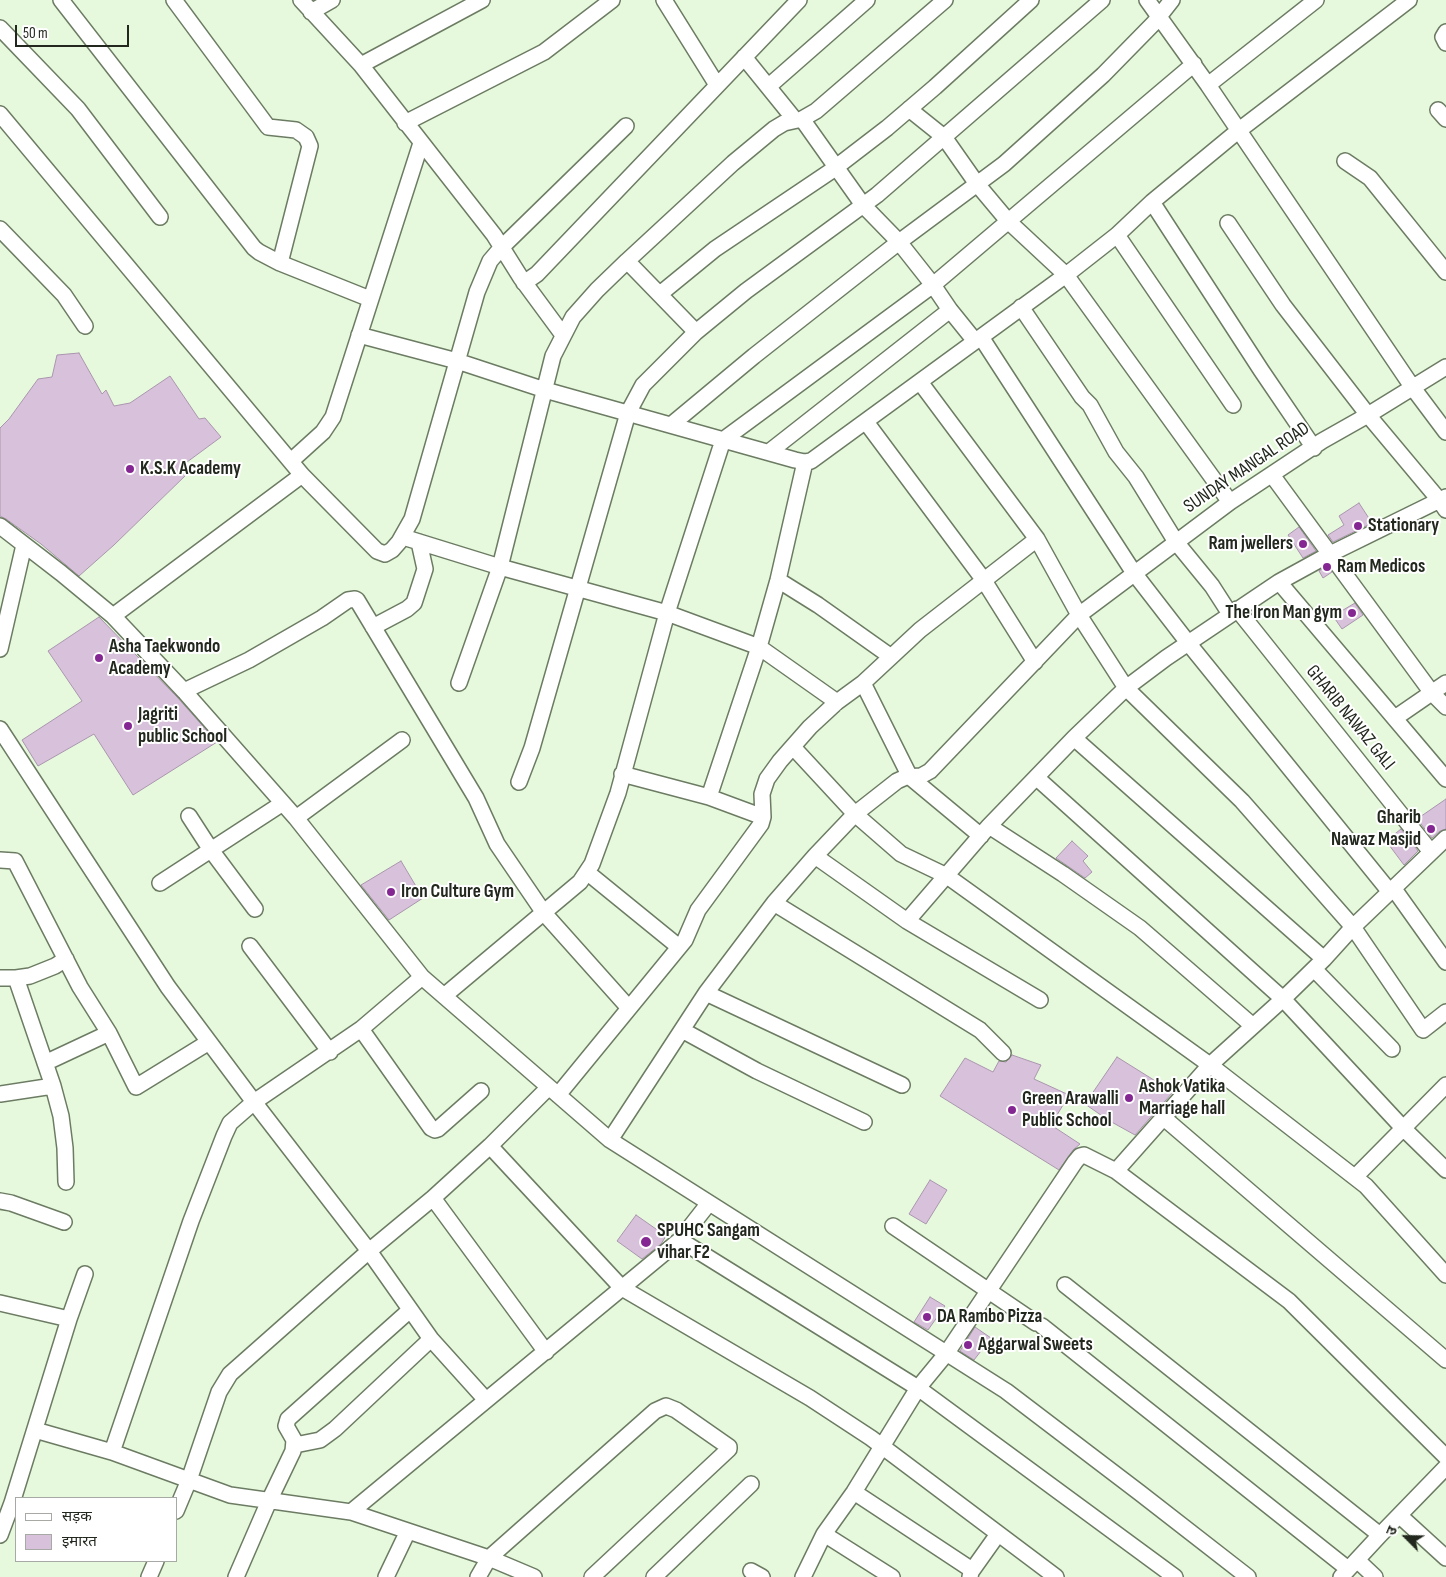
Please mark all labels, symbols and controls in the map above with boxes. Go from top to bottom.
scale bar [18,15,131,47]
text: 50 m [23,24,48,43]
street label: SUNDAY MANGAL ROAD [1180,418,1314,518]
place label: K.S.K Academy [140,458,241,480]
marker: K.S.K Academy [124,463,136,475]
place label: Stationary [1368,515,1439,537]
marker: Stationary [1352,520,1364,532]
place label: Ram jwellers [1208,533,1293,555]
marker: Ram jwellers [1297,538,1309,550]
place label: Ram Medicos [1337,556,1425,578]
marker: Ram Medicos [1321,561,1333,573]
place label: The Iron Man gym [1225,602,1342,624]
marker: The Iron Man gym [1346,607,1358,619]
place label: Asha Taekwondo Academy [109,636,220,680]
marker: Asha Taekwondo Academy [93,652,105,664]
street label: GHARIB NAWAZ GALI [1301,661,1399,775]
place label: Jagriti public School [138,704,227,748]
marker: Jagriti public School [122,720,134,732]
place label: Gharib Nawaz Masjid [1331,807,1421,851]
marker: Gharib Nawaz Masjid [1425,823,1437,835]
place label: Iron Culture Gym [401,881,514,903]
marker: Iron Culture Gym [385,886,397,898]
place label: Ashok Vatika Marriage hall [1139,1076,1225,1120]
place label: Green Arawalli Public School [1022,1088,1119,1132]
marker: Ashok Vatika Marriage hall [1123,1092,1135,1104]
marker: Green Arawalli Public School [1006,1104,1018,1116]
place label: SPUHC Sangam vihar F2 [657,1220,760,1264]
marker: SPUHC Sangam vihar F2 [639,1235,653,1249]
place label: DA Rambo Pizza [937,1306,1042,1328]
marker: DA Rambo Pizza [921,1311,933,1323]
place label: Aggarwal Sweets [978,1334,1093,1356]
marker: Aggarwal Sweets [962,1339,974,1351]
legend [15,1497,178,1562]
text: सड़क [62,1507,92,1526]
north arrow [1381,1512,1431,1562]
text: उ [1382,1524,1401,1538]
text: इमारत [62,1532,97,1551]

